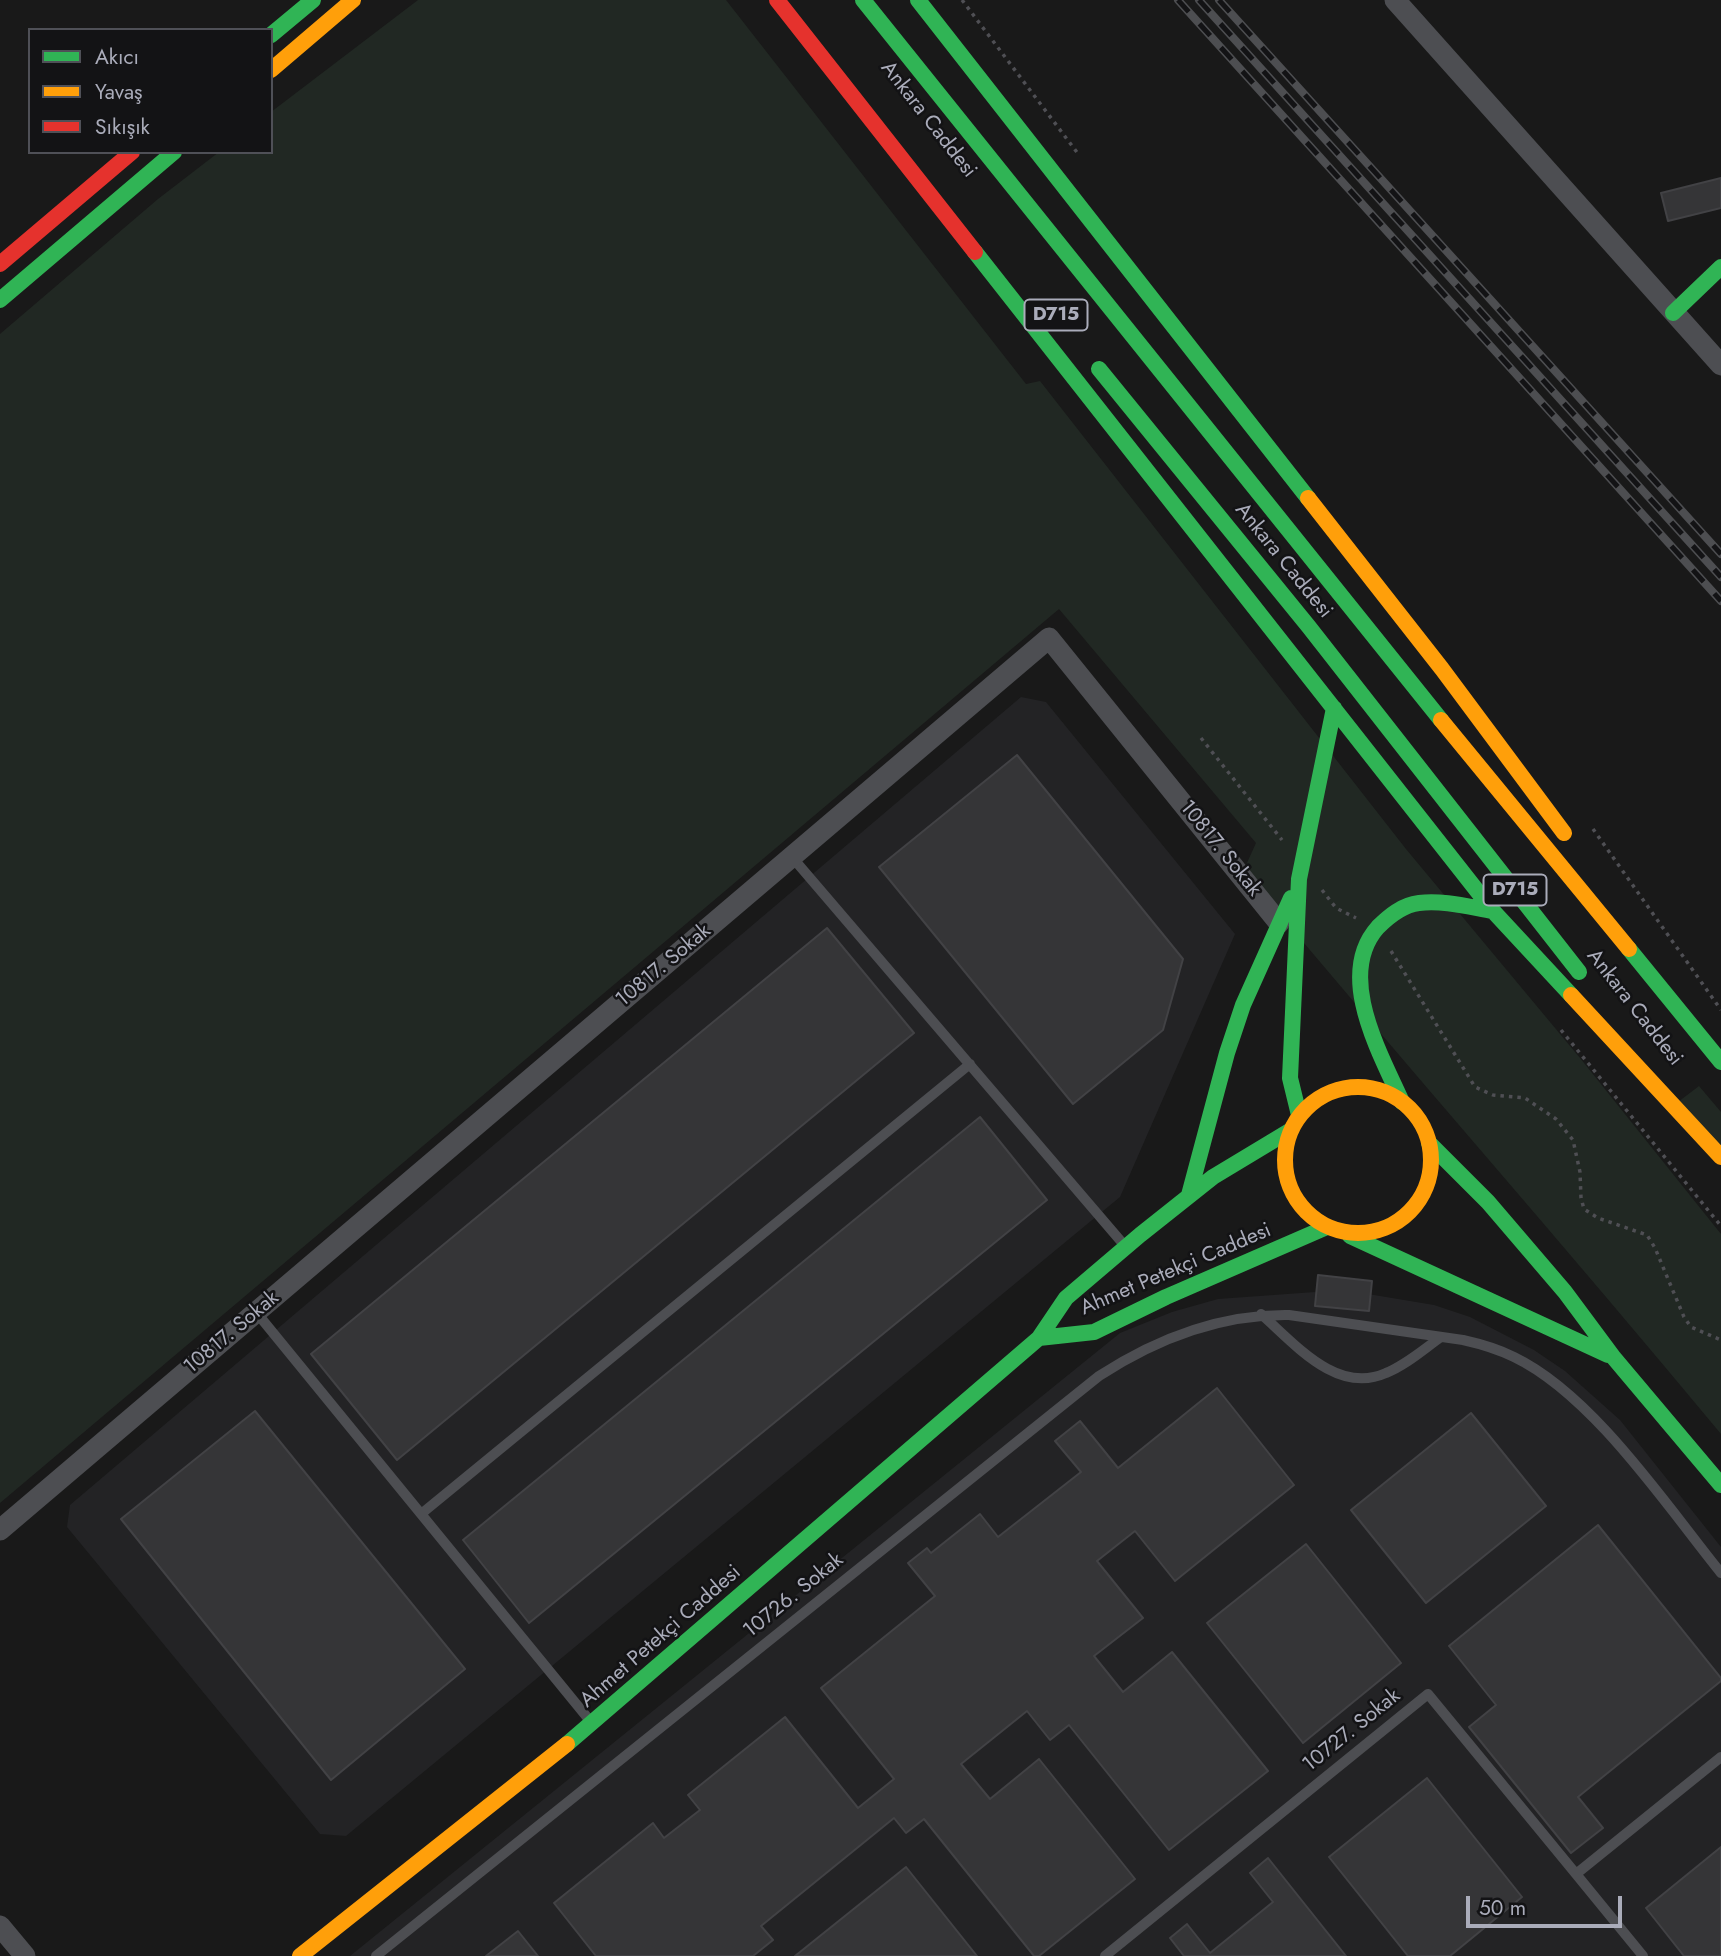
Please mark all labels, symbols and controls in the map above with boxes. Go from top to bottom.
legend [28,28,273,154]
text: Akıcı [95,42,139,72]
street label: Ankara Caddesi [875,57,981,183]
text: Yavaş [95,77,142,107]
text: Sıkışık [95,112,150,142]
road number: D715 [1024,300,1088,330]
street label: Ankara Caddesi [1229,498,1337,624]
street label: 10817. Sokak [1174,796,1266,902]
road number: D715 [1484,874,1546,906]
street label: 10817. Sokak [611,919,717,1013]
street label: Ankara Caddesi [1581,945,1687,1071]
street label: Ahmet Petekçi Caddesi [1077,1218,1275,1322]
street label: 10817. Sokak [179,1286,285,1380]
street label: 10726. Sokak [739,1548,849,1644]
street label: Ahmet Petekçi Caddesi [575,1560,747,1714]
street label: 10727. Sokak [1298,1684,1406,1778]
scale bar [1469,1882,1625,1926]
text: 50 m [1479,1893,1526,1923]

